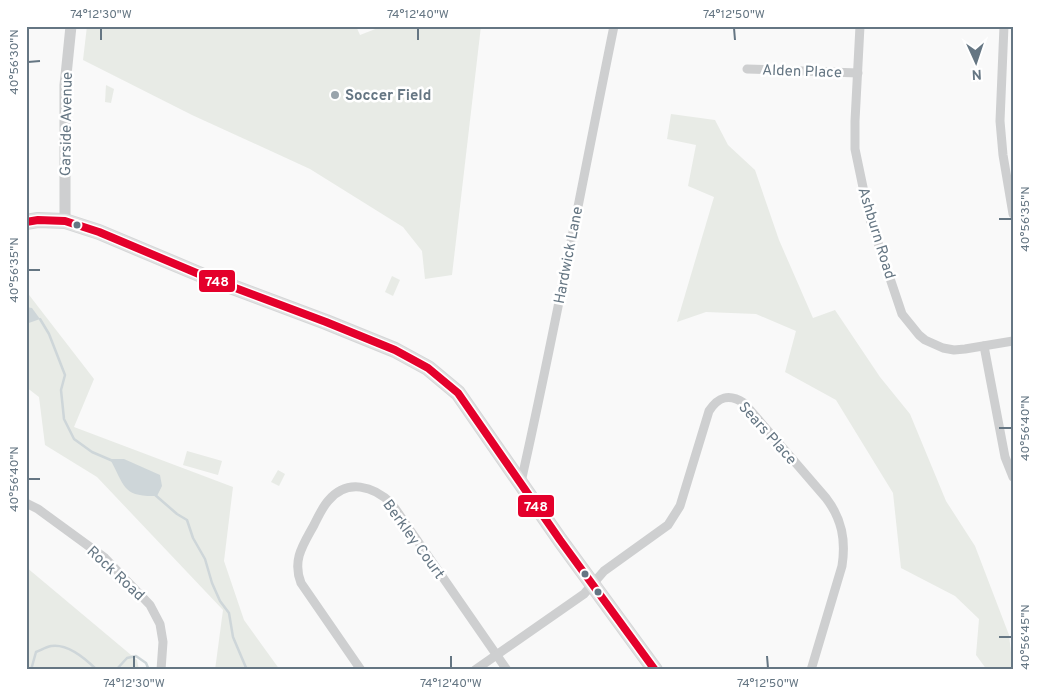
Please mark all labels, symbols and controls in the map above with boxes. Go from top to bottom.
text: 74°12'30"W [70,7,132,23]
text: 74°12'40"W [387,7,449,23]
text: 74°12'50"W [703,7,765,23]
text: 40°56'30"N [7,29,23,95]
north arrow [952,38,1002,88]
street label: Alden Place [762,62,842,83]
text: N [971,65,982,82]
street label: Garside Avenue [57,72,78,176]
place label: Soccer Field [345,87,431,106]
marker: Soccer Field [329,89,341,101]
street label: Ashburn Road [853,185,899,282]
text: 40°56'35"N [1018,186,1034,252]
street label: Hardwick Lane [551,205,588,306]
unlabelled marker [72,220,82,230]
text: 40°56'35"N [7,237,23,303]
line badge: 748 [198,269,236,293]
text: 748 [205,274,229,291]
text: 40°56'40"N [1018,395,1034,461]
street label: Sears Place [734,399,800,469]
text: 40°56'40"N [7,446,23,512]
line badge: 748 [517,494,555,518]
street label: Berkley Court [378,496,448,583]
text: 748 [524,499,548,516]
street label: Rock Road [82,543,148,606]
unlabelled marker [580,569,590,579]
unlabelled marker [593,587,603,597]
text: 40°56'45"N [1018,604,1034,670]
text: 74°12'30"W [103,676,165,692]
text: 74°12'40"W [420,676,482,692]
text: 74°12'50"W [737,676,799,692]

